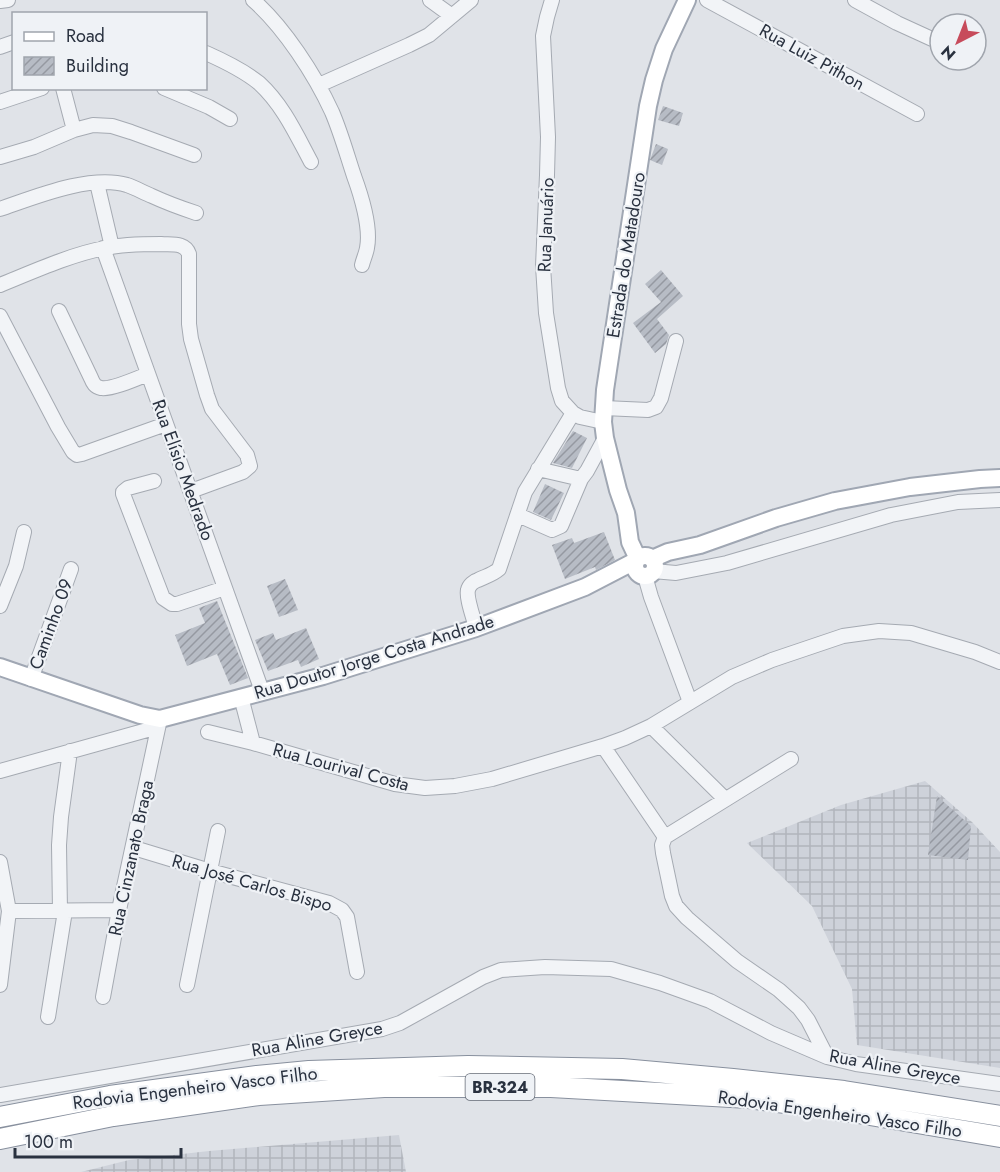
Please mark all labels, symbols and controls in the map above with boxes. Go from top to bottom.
legend [12,12,207,90]
north arrow [928,12,988,72]
street label: Rua Luiz Pithon [755,17,869,97]
text: Road [66,23,105,49]
text: N [936,40,961,66]
text: Building [66,53,129,79]
street label: Estrada do Matadouro [600,170,652,340]
street label: Rua Januário [531,177,561,273]
street label: Rua Elísio Medrado [145,396,221,544]
street label: Caminho 09 [23,575,79,673]
street label: Rua Doutor Jorge Costa Andrade [251,608,497,706]
street label: Rua Lourival Costa [270,736,412,798]
street label: Rua Cinzanato Braga [102,778,160,938]
street label: Rua José Carlos Bispo [169,848,335,918]
street label: Rua Aline Greyce [249,1015,385,1063]
street label: Rua Aline Greyce [827,1043,963,1091]
street label: Rodovia Engenheiro Vasco Filho [71,1060,319,1116]
road number: BR-324 [466,1074,534,1100]
street label: Rodovia Engenheiro Vasco Filho [716,1084,964,1144]
scale bar [15,1121,182,1159]
text: 100 m [24,1129,73,1155]

